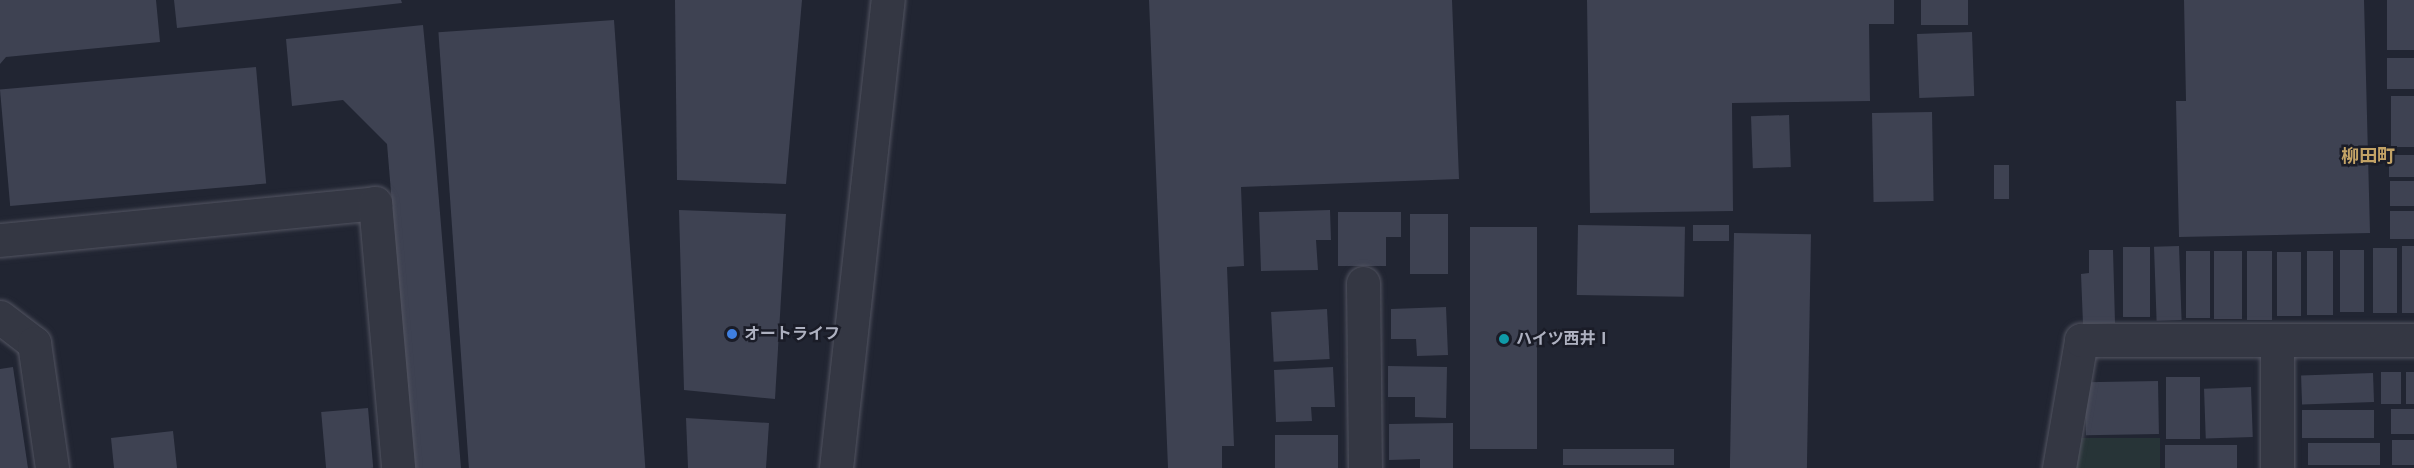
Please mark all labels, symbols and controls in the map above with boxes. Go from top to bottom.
district label: 柳田町 [2341,146,2395,168]
place label: オートライフ [744,324,840,344]
marker: オートライフ [725,327,739,341]
place label: ハイツ西井Ⅰ [1516,329,1612,349]
marker: ハイツ西井Ⅰ [1497,332,1511,346]

